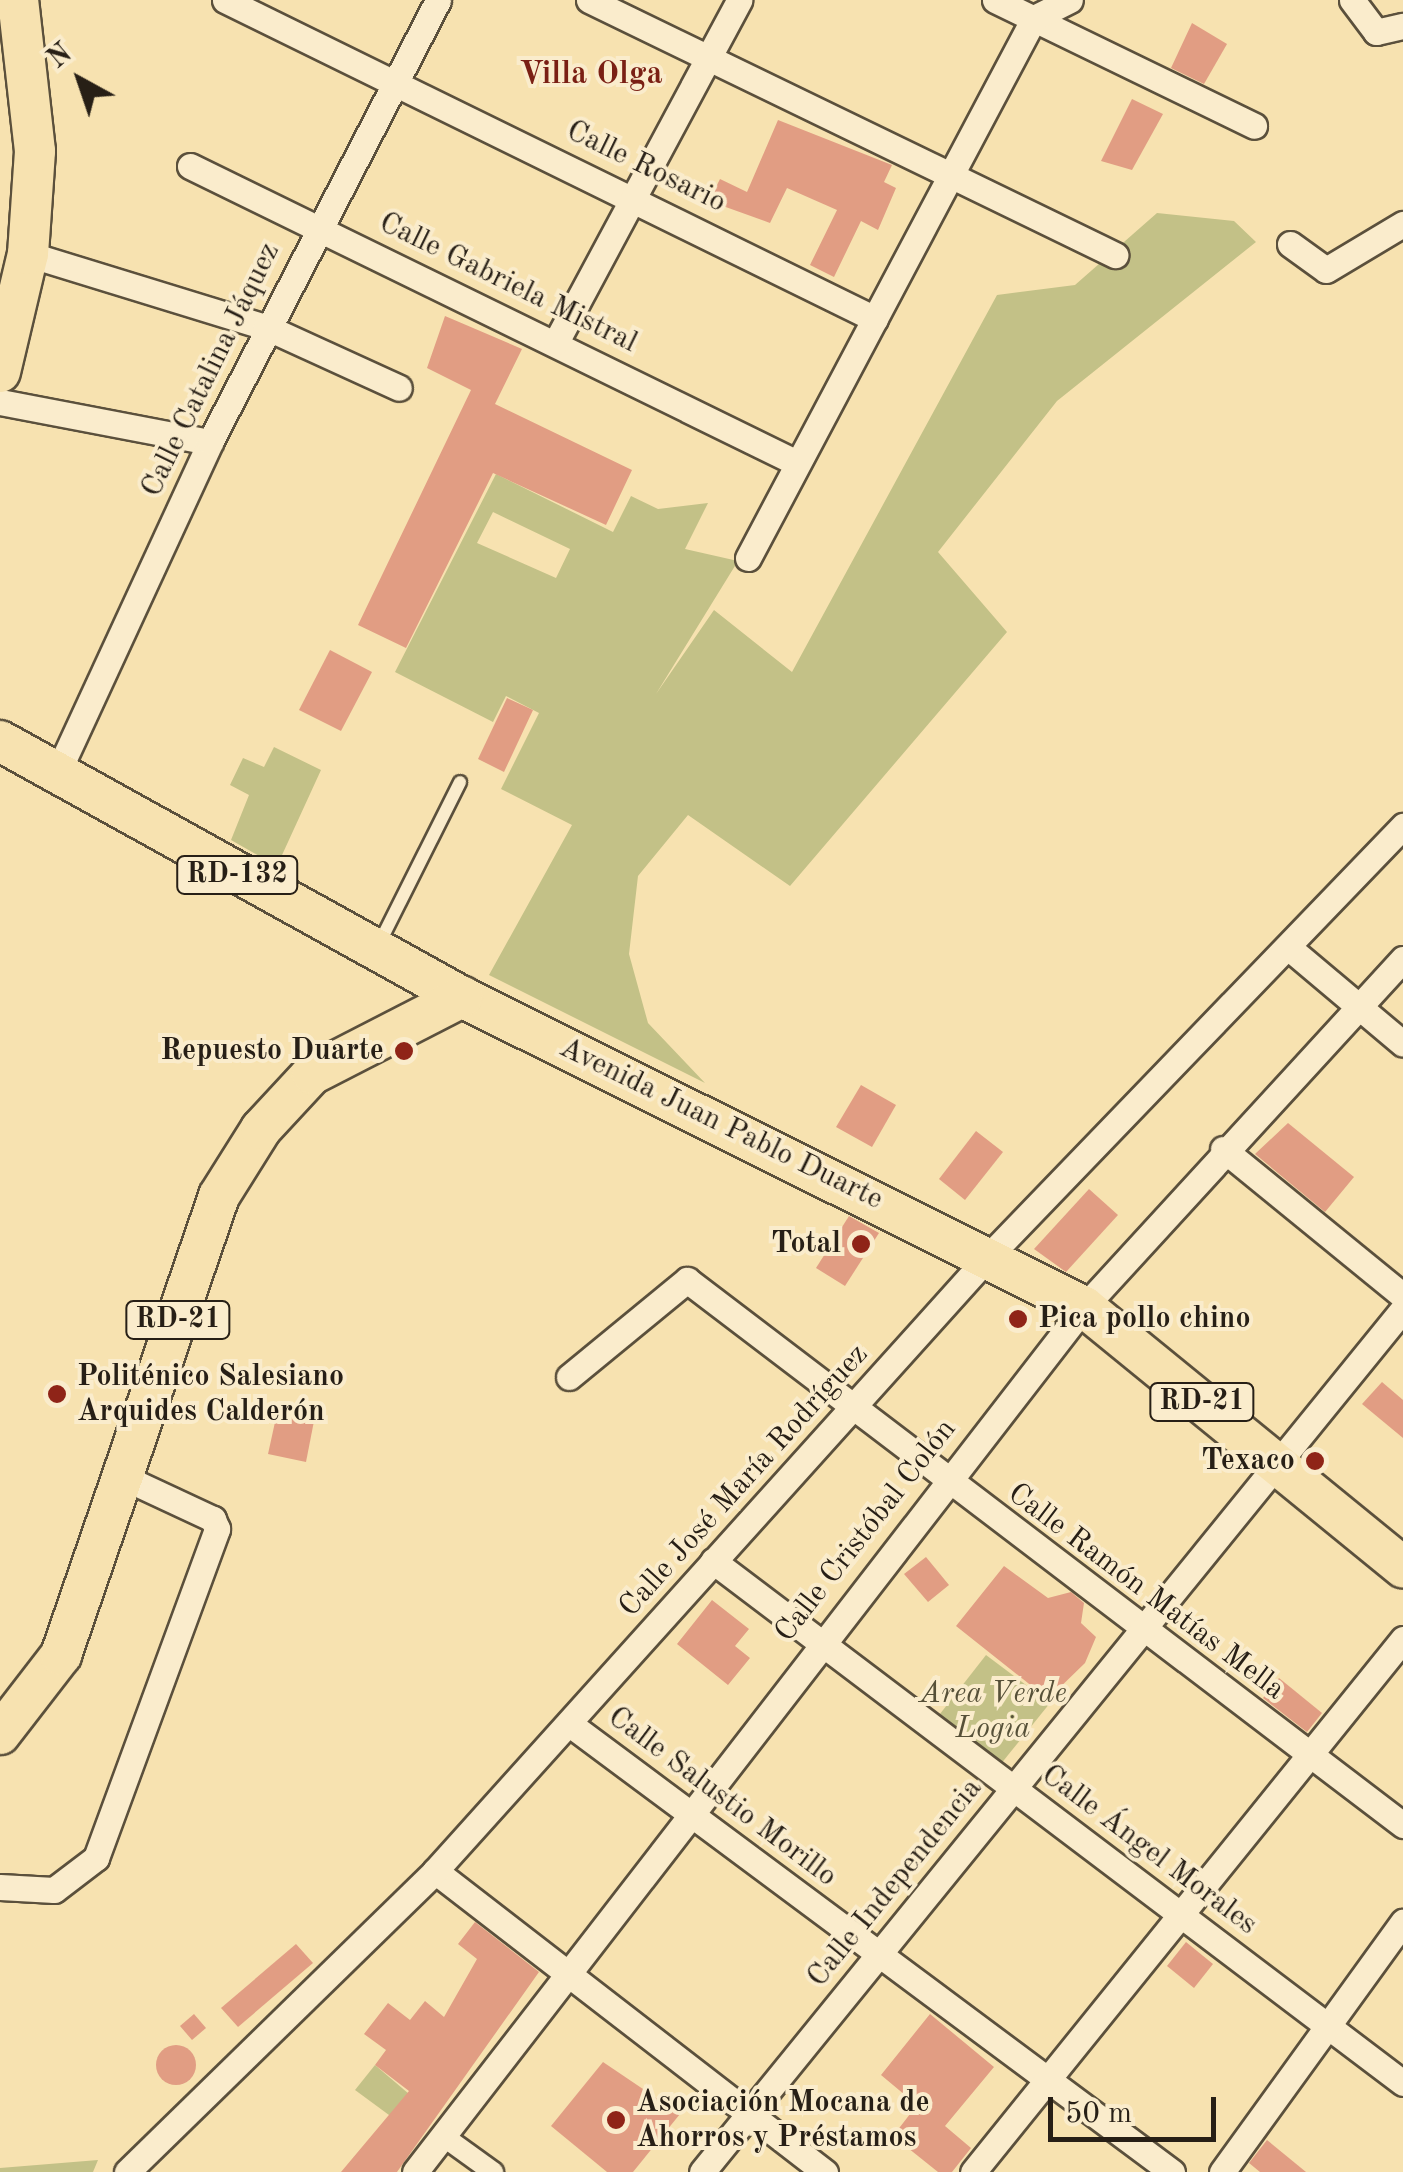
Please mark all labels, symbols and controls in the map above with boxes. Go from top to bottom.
north arrow [30,30,130,130]
text: N [44,39,78,75]
district label: Villa Olga [519,56,663,94]
street label: Calle Rosario [560,113,732,221]
street label: Calle Gabriela Mistral [373,205,643,361]
street label: Calle Catalina Jáquez [134,237,288,503]
road number: RD-132 [174,852,300,898]
street label: Avenida Juan Pablo Duarte [553,1030,889,1218]
place label: Repuesto Duarte [160,1033,384,1069]
marker: Repuesto Duarte [393,1040,415,1062]
place label: Total [771,1226,841,1262]
marker: Total [850,1233,872,1255]
road number: RD-21 [123,1297,233,1343]
place label: Pica pollo chino [1038,1301,1251,1337]
marker: Pica pollo chino [1007,1308,1029,1330]
street label: Calle José María Rodríguez [612,1337,876,1625]
place label: Politénico Salesiano Arquides Calderón [77,1359,344,1430]
road number: RD-21 [1147,1379,1257,1425]
marker: Politénico Salesiano Arquides Calderón [46,1383,68,1405]
street label: Calle Cristóbal Colón [768,1412,964,1650]
place label: Texaco [1201,1443,1295,1479]
marker: Texaco [1304,1450,1326,1472]
street label: Calle Ramón Matías Mella [1000,1476,1292,1708]
park label: Area Verde Logia [919,1676,1067,1746]
street label: Calle Salustio Morillo [600,1699,844,1895]
street label: Calle Ángel Morales [1034,1757,1264,1943]
street label: Calle Independencia [800,1771,990,1995]
scale bar [1053,2077,1220,2139]
place label: Asociación Mocana de Ahorros y Préstamos [636,2085,930,2156]
text: 50 m [1065,2099,1132,2129]
marker: Asociación Mocana de Ahorros y Préstamos [605,2109,627,2131]

